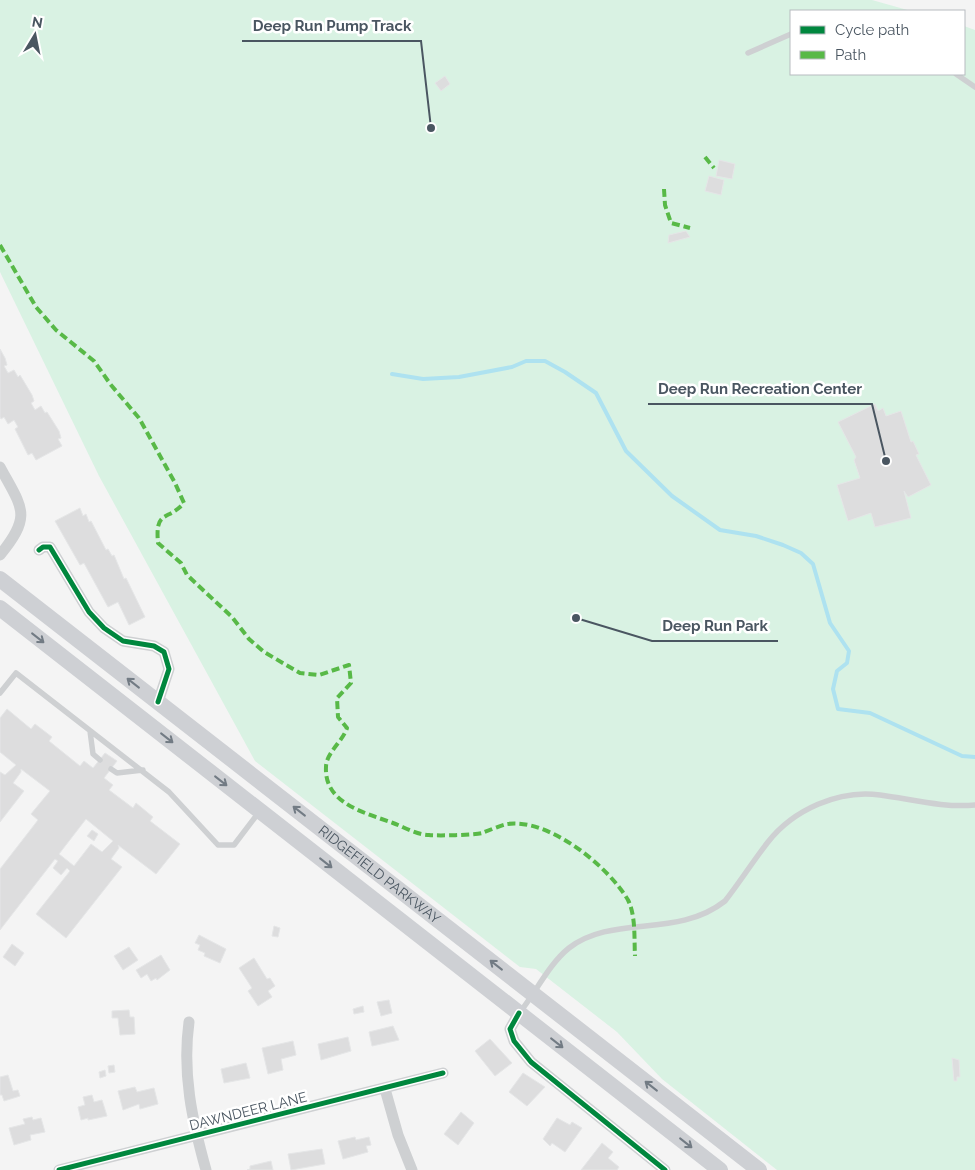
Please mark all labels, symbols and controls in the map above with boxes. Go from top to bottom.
north arrow [10,10,60,60]
legend [790,10,965,75]
callout: Deep Run Pump Track [242,11,421,41]
text: N [31,13,44,31]
text: Deep Run Pump Track [253,17,412,35]
text: Cycle path [835,21,909,39]
text: Path [835,46,866,64]
callout: Deep Run Recreation Center [648,374,872,404]
text: Deep Run Recreation Center [658,380,862,398]
callout: Deep Run Park [652,611,778,641]
text: Deep Run Park [662,617,768,635]
one-way arrow [32,633,45,644]
one-way arrow [126,678,140,688]
one-way arrow [160,733,173,744]
one-way arrow [214,776,228,786]
one-way arrow [293,806,306,817]
street label: RIDGEFIELD PARKWAY [315,822,444,927]
one-way arrow [319,857,332,868]
one-way arrow [490,960,503,971]
one-way arrow [550,1038,563,1049]
one-way arrow [645,1081,658,1092]
street label: DAWNDEER LANE [188,1089,308,1133]
one-way arrow [679,1137,692,1148]

